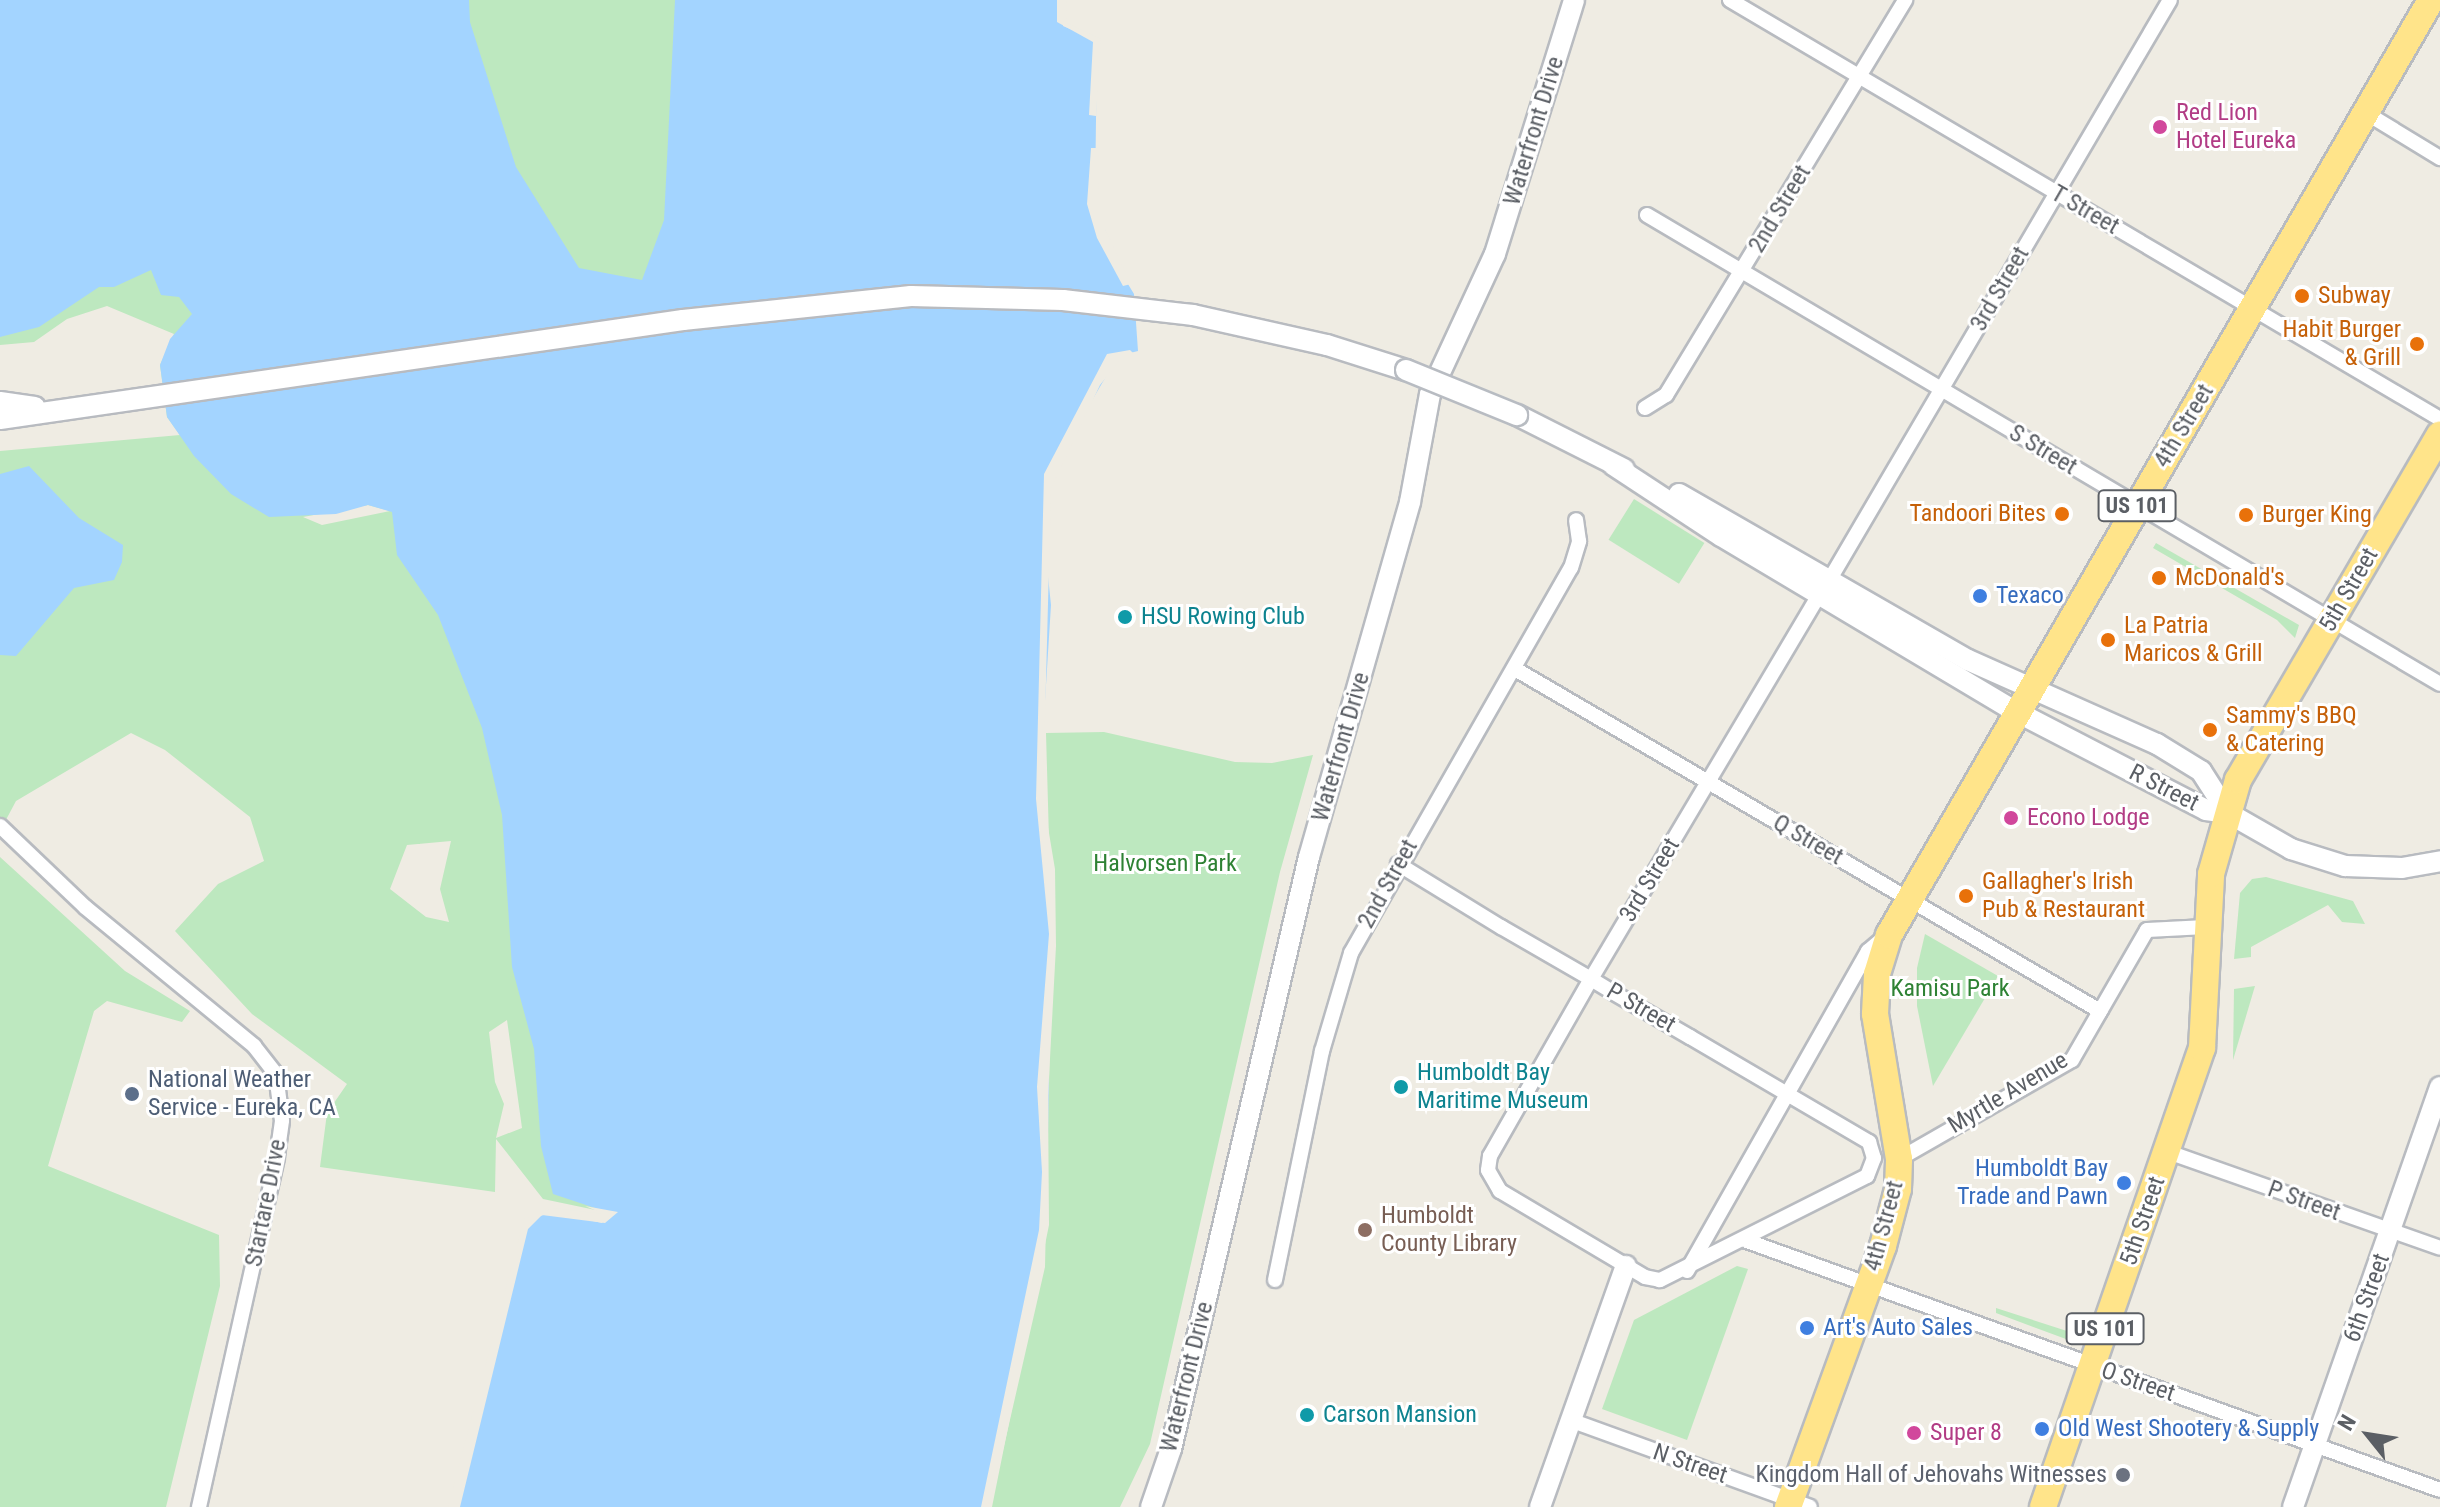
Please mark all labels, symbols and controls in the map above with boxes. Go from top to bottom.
street label: Waterfront Drive [1498,53,1570,209]
place label: Red Lion Hotel Eureka [2176,99,2296,155]
marker: Red Lion Hotel Eureka [2151,118,2169,136]
street label: 2nd Street [1743,160,1817,258]
street label: T Street [2046,179,2124,241]
street label: 3rd Street [1964,242,2036,336]
place label: Subway [2318,282,2391,310]
marker: Subway [2293,287,2311,305]
place label: Habit Burger & Grill [2282,316,2401,372]
marker: Habit Burger & Grill [2408,335,2426,353]
street label: 4th Street [2148,379,2220,473]
street label: S Street [2004,419,2082,481]
road number: US 101 [2097,488,2177,524]
place label: Tandoori Bites [1909,500,2046,528]
place label: Burger King [2262,501,2372,529]
marker: Tandoori Bites [2053,505,2071,523]
marker: Burger King [2237,506,2255,524]
street label: 5th Street [2313,543,2385,637]
place label: McDonald's [2175,564,2285,592]
marker: McDonald's [2150,569,2168,587]
place label: Texaco [1996,582,2064,610]
marker: Texaco [1971,587,1989,605]
place label: HSU Rowing Club [1141,603,1305,631]
marker: HSU Rowing Club [1116,608,1134,626]
place label: La Patria Maricos & Grill [2124,612,2263,668]
marker: La Patria Maricos & Grill [2099,631,2117,649]
street label: Waterfront Drive [1306,669,1376,825]
place label: Sammy's BBQ & Catering [2226,702,2357,758]
marker: Sammy's BBQ & Catering [2201,721,2219,739]
street label: R Street [2124,758,2204,818]
place label: Econo Lodge [2027,804,2149,832]
street label: Q Street [1768,808,1848,872]
marker: Econo Lodge [2002,809,2020,827]
street label: 3rd Street [1614,833,1686,927]
street label: 2nd Street [1352,835,1424,933]
park label: Halvorsen Park [1093,850,1237,878]
place label: Gallagher's Irish Pub & Restaurant [1982,868,2145,924]
marker: Gallagher's Irish Pub & Restaurant [1957,887,1975,905]
park label: Kamisu Park [1890,975,2010,1003]
street label: P Street [1601,977,1681,1039]
street label: Myrtle Avenue [1943,1046,2073,1140]
place label: Humboldt Bay Maritime Museum [1417,1059,1588,1115]
place label: National Weather Service - Eureka, CA [148,1066,336,1122]
marker: Humboldt Bay Maritime Museum [1392,1078,1410,1096]
marker: National Weather Service - Eureka, CA [123,1085,141,1103]
street label: Startare Drive [240,1137,292,1269]
place label: Humboldt Bay Trade and Pawn [1957,1155,2108,1211]
street label: 5th Street [2114,1173,2172,1269]
marker: Humboldt Bay Trade and Pawn [2115,1174,2133,1192]
street label: P Street [2264,1175,2344,1227]
street label: 4th Street [1858,1178,1910,1274]
place label: Humboldt County Library [1381,1202,1517,1258]
marker: Humboldt County Library [1356,1221,1374,1239]
street label: 6th Street [2338,1250,2396,1346]
street label: Waterfront Drive [1154,1299,1220,1455]
road number: US 101 [2065,1311,2145,1347]
place label: Art's Auto Sales [1823,1314,1973,1342]
marker: Art's Auto Sales [1798,1319,1816,1337]
street label: O Street [2097,1356,2179,1408]
north arrow [2328,1395,2408,1475]
place label: Carson Mansion [1323,1401,1477,1429]
marker: Carson Mansion [1298,1406,1316,1424]
text: N [2333,1411,2361,1435]
place label: Old West Shootery & Supply [2058,1415,2319,1443]
place label: Super 8 [1930,1419,2002,1447]
marker: Old West Shootery & Supply [2033,1420,2051,1438]
marker: Super 8 [1905,1424,1923,1442]
street label: N Street [1649,1438,1731,1490]
place label: Kingdom Hall of Jehovahs Witnesses [1756,1461,2107,1489]
marker: Kingdom Hall of Jehovahs Witnesses [2114,1466,2132,1484]

